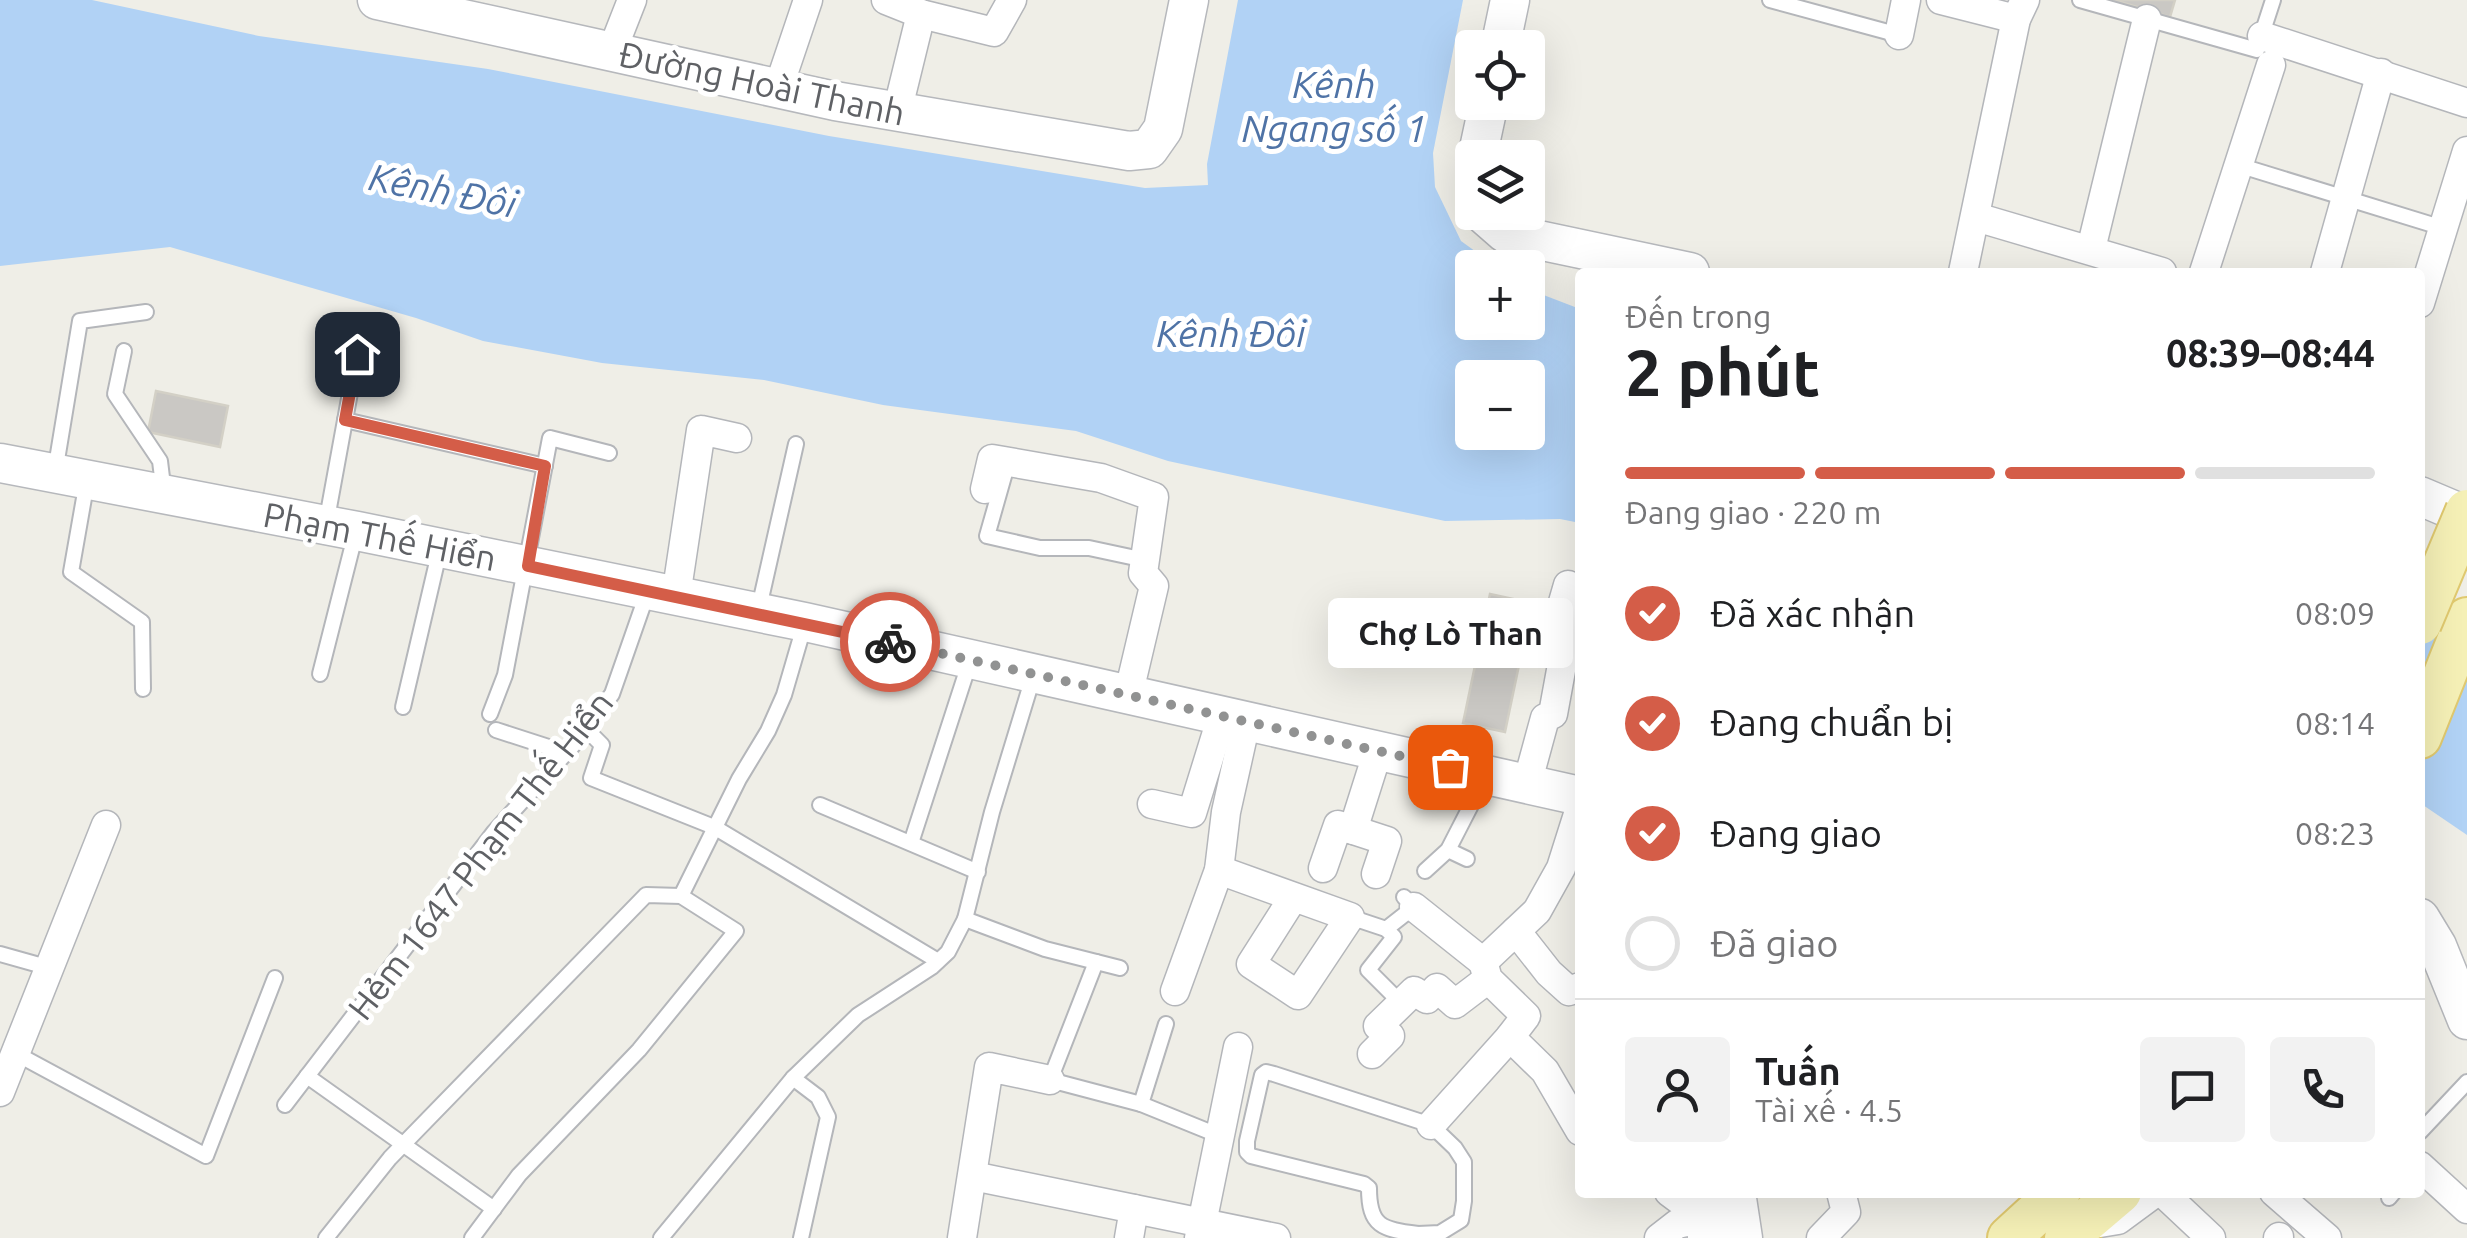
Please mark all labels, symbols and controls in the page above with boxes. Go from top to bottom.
map controls [1455,30,1545,450]
button: locate [1455,30,1545,120]
street label: Đường Hoài Thanh [615,33,909,133]
water label: Kênh Ngang số 1 [1242,63,1426,149]
button: layers [1455,140,1545,230]
water label: Kênh Đôi [366,155,522,225]
button: + [1455,250,1545,340]
text: Đến trong [1625,298,1771,334]
pin [315,312,400,397]
water label: Kênh Đôi [1156,312,1307,354]
icon: home [330,327,385,382]
text: 08:39–08:44 [2166,332,2375,374]
text: 2 phút [1625,335,1820,408]
button: − [1455,360,1545,450]
street label: Phạm Thế Hiển [260,490,500,578]
text: Đang giao · 220 m [1625,494,1881,530]
icon: check [1625,586,1680,641]
courier [840,592,940,692]
text: Đã xác nhận [1710,592,1915,634]
text: 08:09 [2295,595,2375,631]
callout: Chợ Lò Than [1328,597,1572,667]
icon: bike [863,615,918,670]
text: Chợ Lò Than [1358,615,1543,651]
street label: Hẻm 1647 Phạm Thế Hiển [337,681,621,1027]
icon: check [1625,696,1680,751]
text: Đang chuẩn bị [1710,701,1953,743]
text: 08:14 [2295,705,2375,741]
pin [1408,725,1493,810]
icon: bag [1423,740,1478,795]
icon: check [1625,806,1680,861]
text: Đang giao [1710,812,1882,854]
text: 08:23 [2295,815,2375,851]
text: Đã giao [1710,922,1838,964]
button: person [1625,1037,1730,1142]
button: chat [2140,1037,2245,1142]
button: phone [2270,1037,2375,1142]
text: Tuấn [1755,1050,1841,1092]
text: Tài xế · 4.5 [1755,1092,1903,1128]

